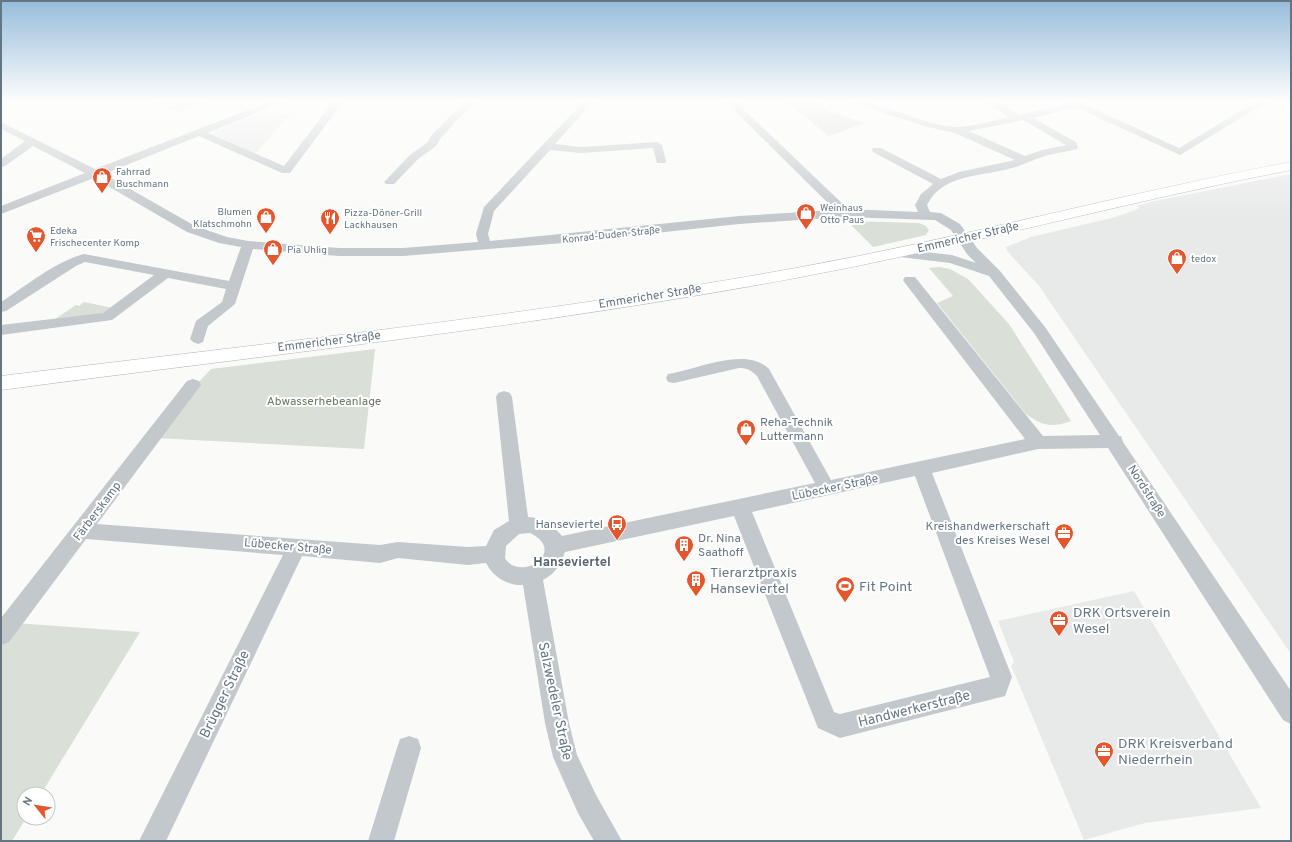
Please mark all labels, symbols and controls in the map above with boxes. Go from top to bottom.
shop icon: Fahrrad Buschmann [91,166,113,194]
place label: Fahrrad Buschmann [116,166,169,191]
shop icon: Weinhaus Otto Paus [795,202,817,230]
place label: Weinhaus Otto Paus [820,202,865,227]
place label: Blumen Klatschmohn [193,206,252,231]
shop icon: Blumen Klatschmohn [255,206,277,234]
restaurant icon: Pizza-Döner-Grill Lackhausen [319,207,341,235]
place label: Pizza-Döner-Grill Lackhausen [344,207,422,232]
street label: Emmericher Straße [916,218,1021,257]
street label: Konrad-Duden-Straße [562,224,661,247]
supermarket icon: Edeka Frischecenter Komp [25,225,47,253]
place label: Edeka Frischecenter Komp [50,225,140,250]
shop icon: Pia Uhlig [262,238,284,266]
place label: Pia Uhlig [287,244,327,257]
shop icon: tedox [1166,247,1188,275]
place label: tedox [1191,253,1216,266]
street label: Emmericher Straße [598,281,703,313]
street label: Emmericher Straße [277,328,382,356]
park label: Abwasserhebeanlage [267,394,381,410]
place label: Reha-Technik Luttermann [760,415,833,445]
shop icon: Reha-Technik Luttermann [735,418,757,446]
street label: Nordstraße [1123,462,1169,521]
street label: Lübecker Straße [790,471,880,505]
street label: Färberskamp [70,478,126,545]
bus stop icon: Hanseviertel [606,513,628,541]
place label: Hanseviertel [535,517,603,533]
place label: Kreishandwerkerschaft des Kreises Wesel [926,519,1050,549]
office icon: Kreishandwerkerschaft des Kreises Wesel [1053,522,1075,550]
place label: Dr. Nina Saathoff [698,531,744,561]
building icon: Dr. Nina Saathoff [673,534,695,562]
street label: Lübecker Straße [243,535,332,559]
district label: Hanseviertel [533,555,611,571]
place label: Tierarztpraxis Hanseviertel [710,565,797,598]
building icon: Tierarztpraxis Hanseviertel [685,569,707,597]
sports icon: Fit Point [834,575,856,603]
place label: Fit Point [859,579,912,596]
place label: DRK Ortsverein Wesel [1073,605,1171,638]
office icon: DRK Ortsverein Wesel [1048,609,1070,637]
street label: Salzwedeler Straße [534,641,575,762]
street label: Brügger Straße [197,648,254,741]
street label: Handwerkerstraße [857,687,972,732]
place label: DRK Kreisverband Niederrhein [1118,736,1233,769]
office icon: DRK Kreisverband Niederrhein [1093,740,1115,768]
north arrow [16,786,56,826]
text: N [20,795,36,808]

